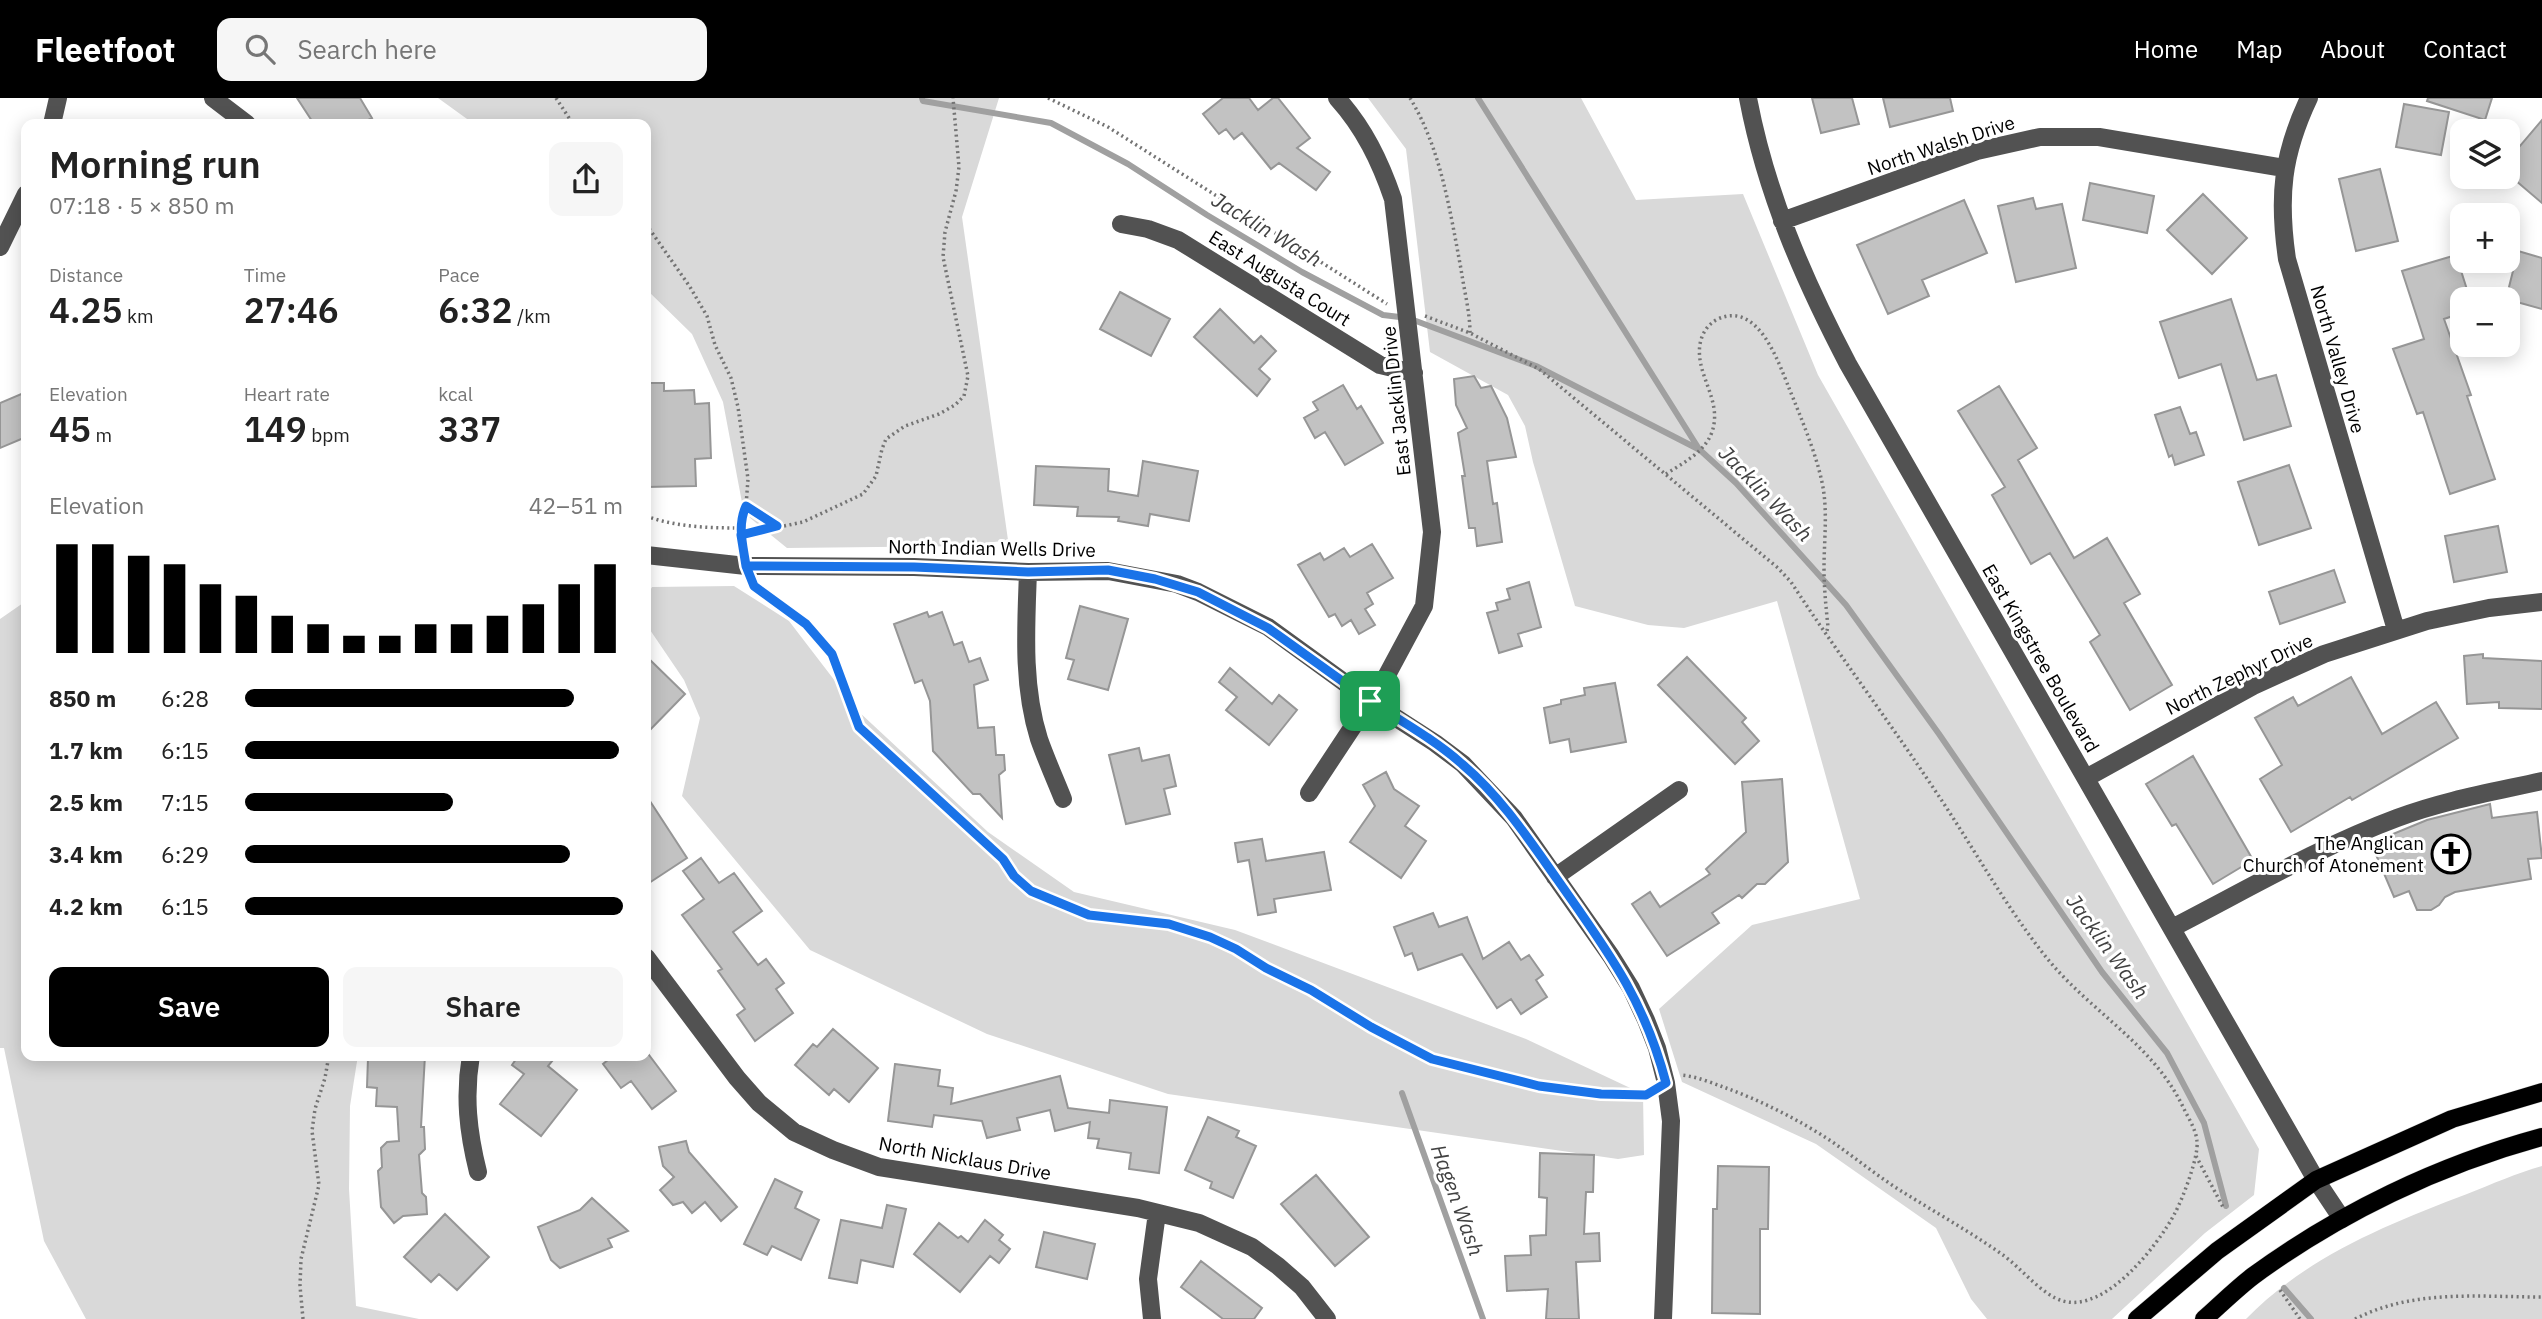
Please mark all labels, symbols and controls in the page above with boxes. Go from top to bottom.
search box [217,18,707,81]
text: Fleetfoot [35,28,175,71]
icon: search [241,30,279,68]
text: Search here [297,32,437,66]
text: Home [2134,33,2198,65]
text: Map [2236,33,2282,65]
text: About [2320,33,2385,65]
text: Contact [2423,33,2507,65]
street label: North Walsh Drive [1864,110,2018,180]
map controls [2450,119,2520,357]
button: layers [2450,119,2520,189]
text: Morning run [49,139,261,188]
button: share [549,142,623,216]
water label: Jacklin Wash [1207,185,1327,273]
text: 07:18 · 5 × 850 m [49,190,235,220]
button: + [2450,203,2520,273]
street label: East Augusta Court [1205,225,1355,331]
text: Distance [49,263,123,287]
text: Time [244,263,286,287]
text: Pace [438,263,480,287]
street label: North Valley Drive [2305,282,2371,436]
text: 4.25 [49,287,122,333]
text: 27:46 [244,287,339,333]
text: 6:32 [438,287,513,333]
button: − [2450,287,2520,357]
text: km [122,304,154,328]
text: /km [513,304,551,328]
street label: East Jacklin Drive [1376,325,1416,477]
text: Elevation [49,382,128,406]
text: Heart rate [244,382,330,406]
text: kcal [438,382,473,406]
text: 45 [49,406,91,452]
text: 149 [244,406,307,452]
text: 337 [438,406,501,452]
text: m [91,423,112,447]
text: bpm [307,423,350,447]
water label: Jacklin Wash [1713,439,1819,547]
text: Elevation [49,490,144,520]
text: 42–51 m [529,490,623,520]
street label: North Indian Wells Drive [888,534,1096,562]
street label: East Kingstree Boulevard [1977,559,2105,757]
street label: North Zephyr Drive [2161,628,2317,720]
pin [1340,671,1400,731]
icon: arrive [1351,682,1389,720]
text: 850 m [49,683,116,713]
text: 6:28 [161,683,209,713]
text: 1.7 km [49,735,123,765]
text: 6:15 [161,735,209,765]
text: 2.5 km [49,787,123,817]
text: 7:15 [161,787,209,817]
place label: The Anglican Church of Atonement [2243,831,2424,877]
church icon: The Anglican Church of Atonement [2430,833,2472,875]
text: 3.4 km [49,839,123,869]
text: 6:29 [161,839,209,869]
water label: Jacklin Wash [2060,888,2156,1004]
text: 4.2 km [49,891,123,921]
text: 6:15 [161,891,209,921]
button: Save [49,967,329,1047]
button: Share [343,967,623,1047]
street label: North Nicklaus Drive [877,1131,1053,1185]
water label: Hagen Wash [1425,1140,1491,1260]

